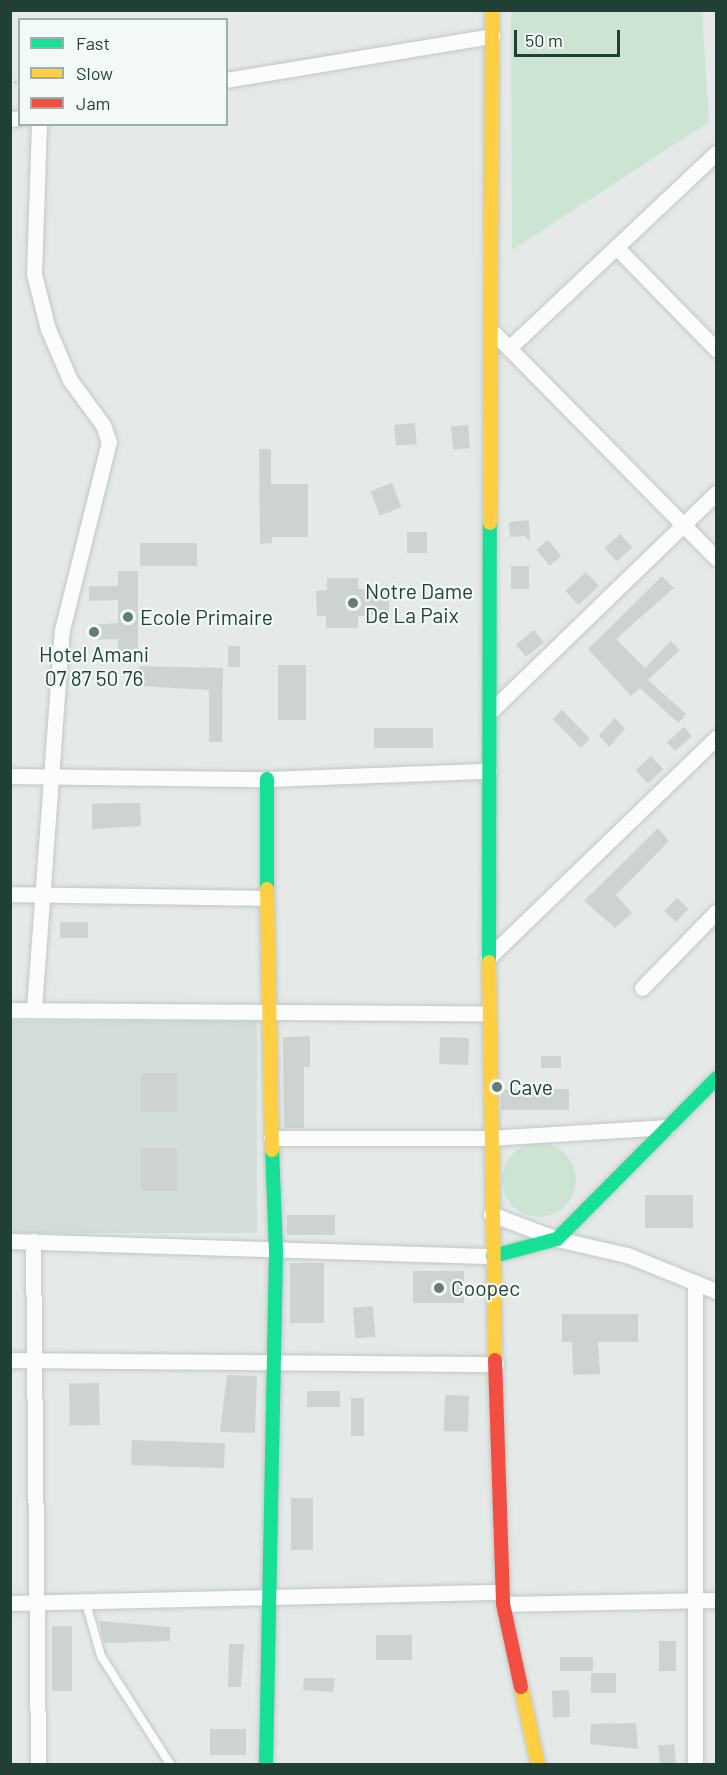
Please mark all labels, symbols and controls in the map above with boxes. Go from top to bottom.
legend [18,18,228,126]
scale bar [517,18,624,56]
text: 50 m [525,29,563,51]
text: Fast [76,32,110,54]
text: Slow [76,62,113,84]
text: Jam [76,92,110,114]
place label: Notre Dame De La Paix [365,578,473,628]
marker: Notre Dame De La Paix [346,596,360,610]
place label: Ecole Primaire [140,604,273,630]
marker: Ecole Primaire [121,610,135,624]
marker: Hotel Amani 07 87 50 76 [87,625,101,639]
place label: Hotel Amani 07 87 50 76 [39,641,149,691]
place label: Cave [509,1074,553,1100]
marker: Cave [490,1080,504,1094]
place label: Coopec [451,1275,520,1301]
marker: Coopec [432,1281,446,1295]

